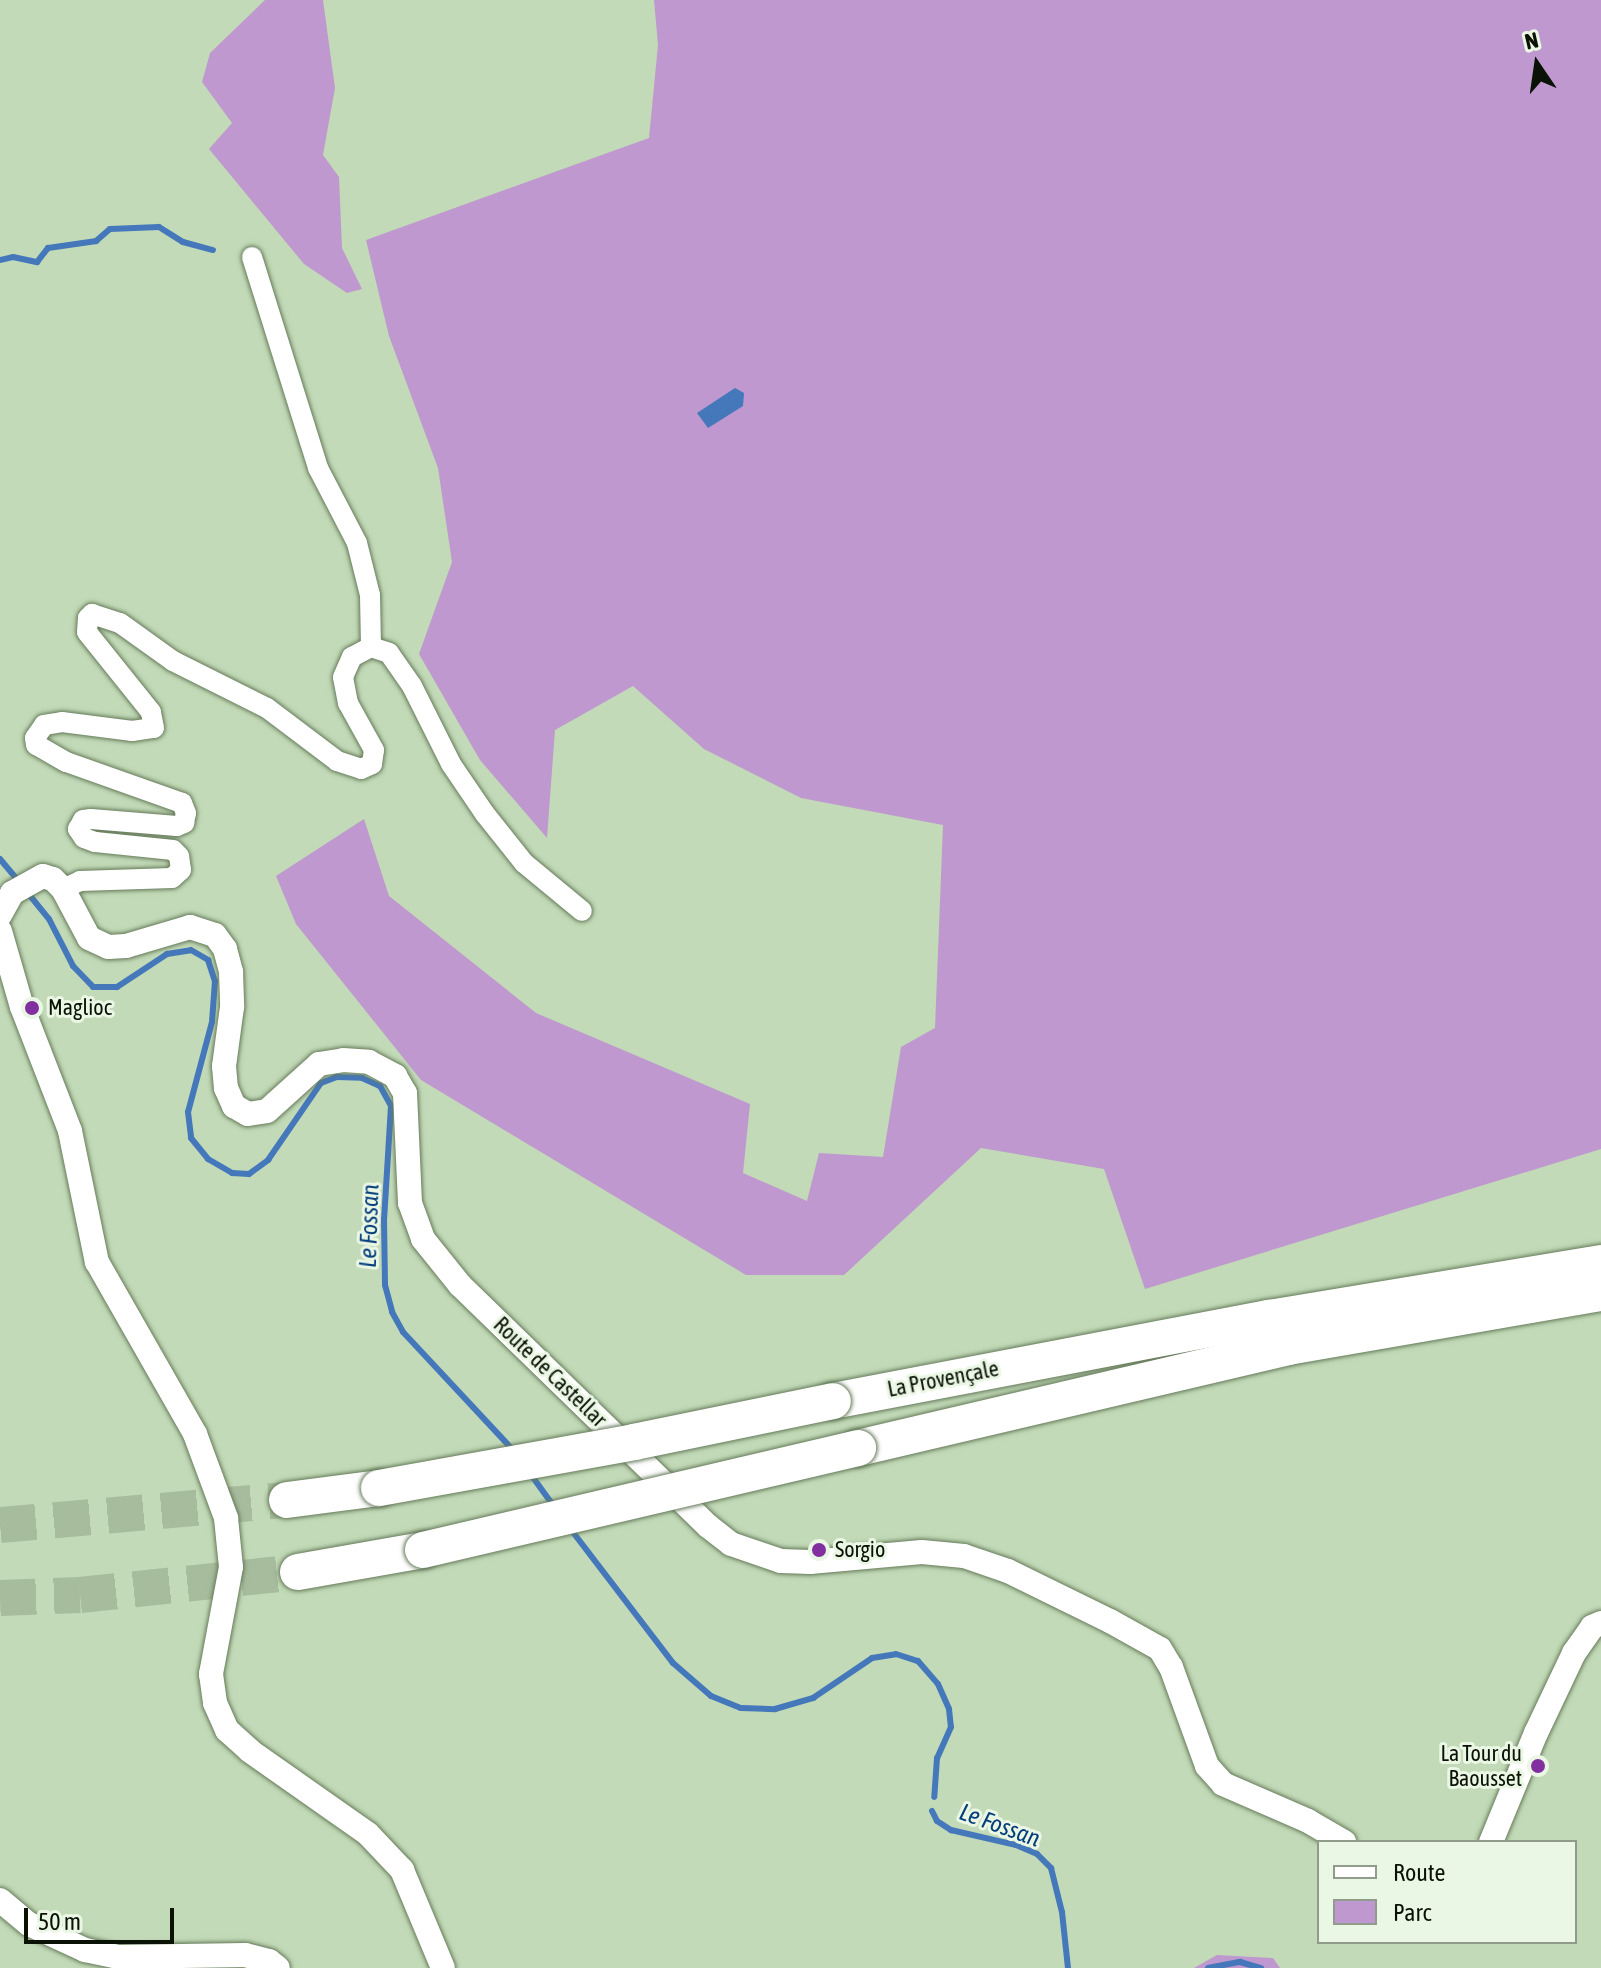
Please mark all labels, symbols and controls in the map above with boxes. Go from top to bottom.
north arrow [1497,24,1577,104]
text: N [1522,26,1541,55]
place label: Maglioc [48,995,112,1021]
marker: Maglioc [23,999,41,1017]
water label: Le Fossan [353,1184,385,1268]
street label: Route de Castellar [488,1311,612,1433]
street label: La Provençale [885,1355,1001,1403]
place label: Sorgio [835,1537,885,1563]
marker: Sorgio [810,1541,828,1559]
place label: La Tour du Baousset [1440,1740,1522,1792]
marker: La Tour du Baousset [1529,1757,1547,1775]
water label: Le Fossan [956,1797,1044,1853]
legend [1317,1840,1577,1944]
text: Route [1393,1859,1445,1886]
scale bar [28,1892,178,1942]
text: Parc [1393,1899,1431,1926]
text: 50 m [38,1908,81,1935]

